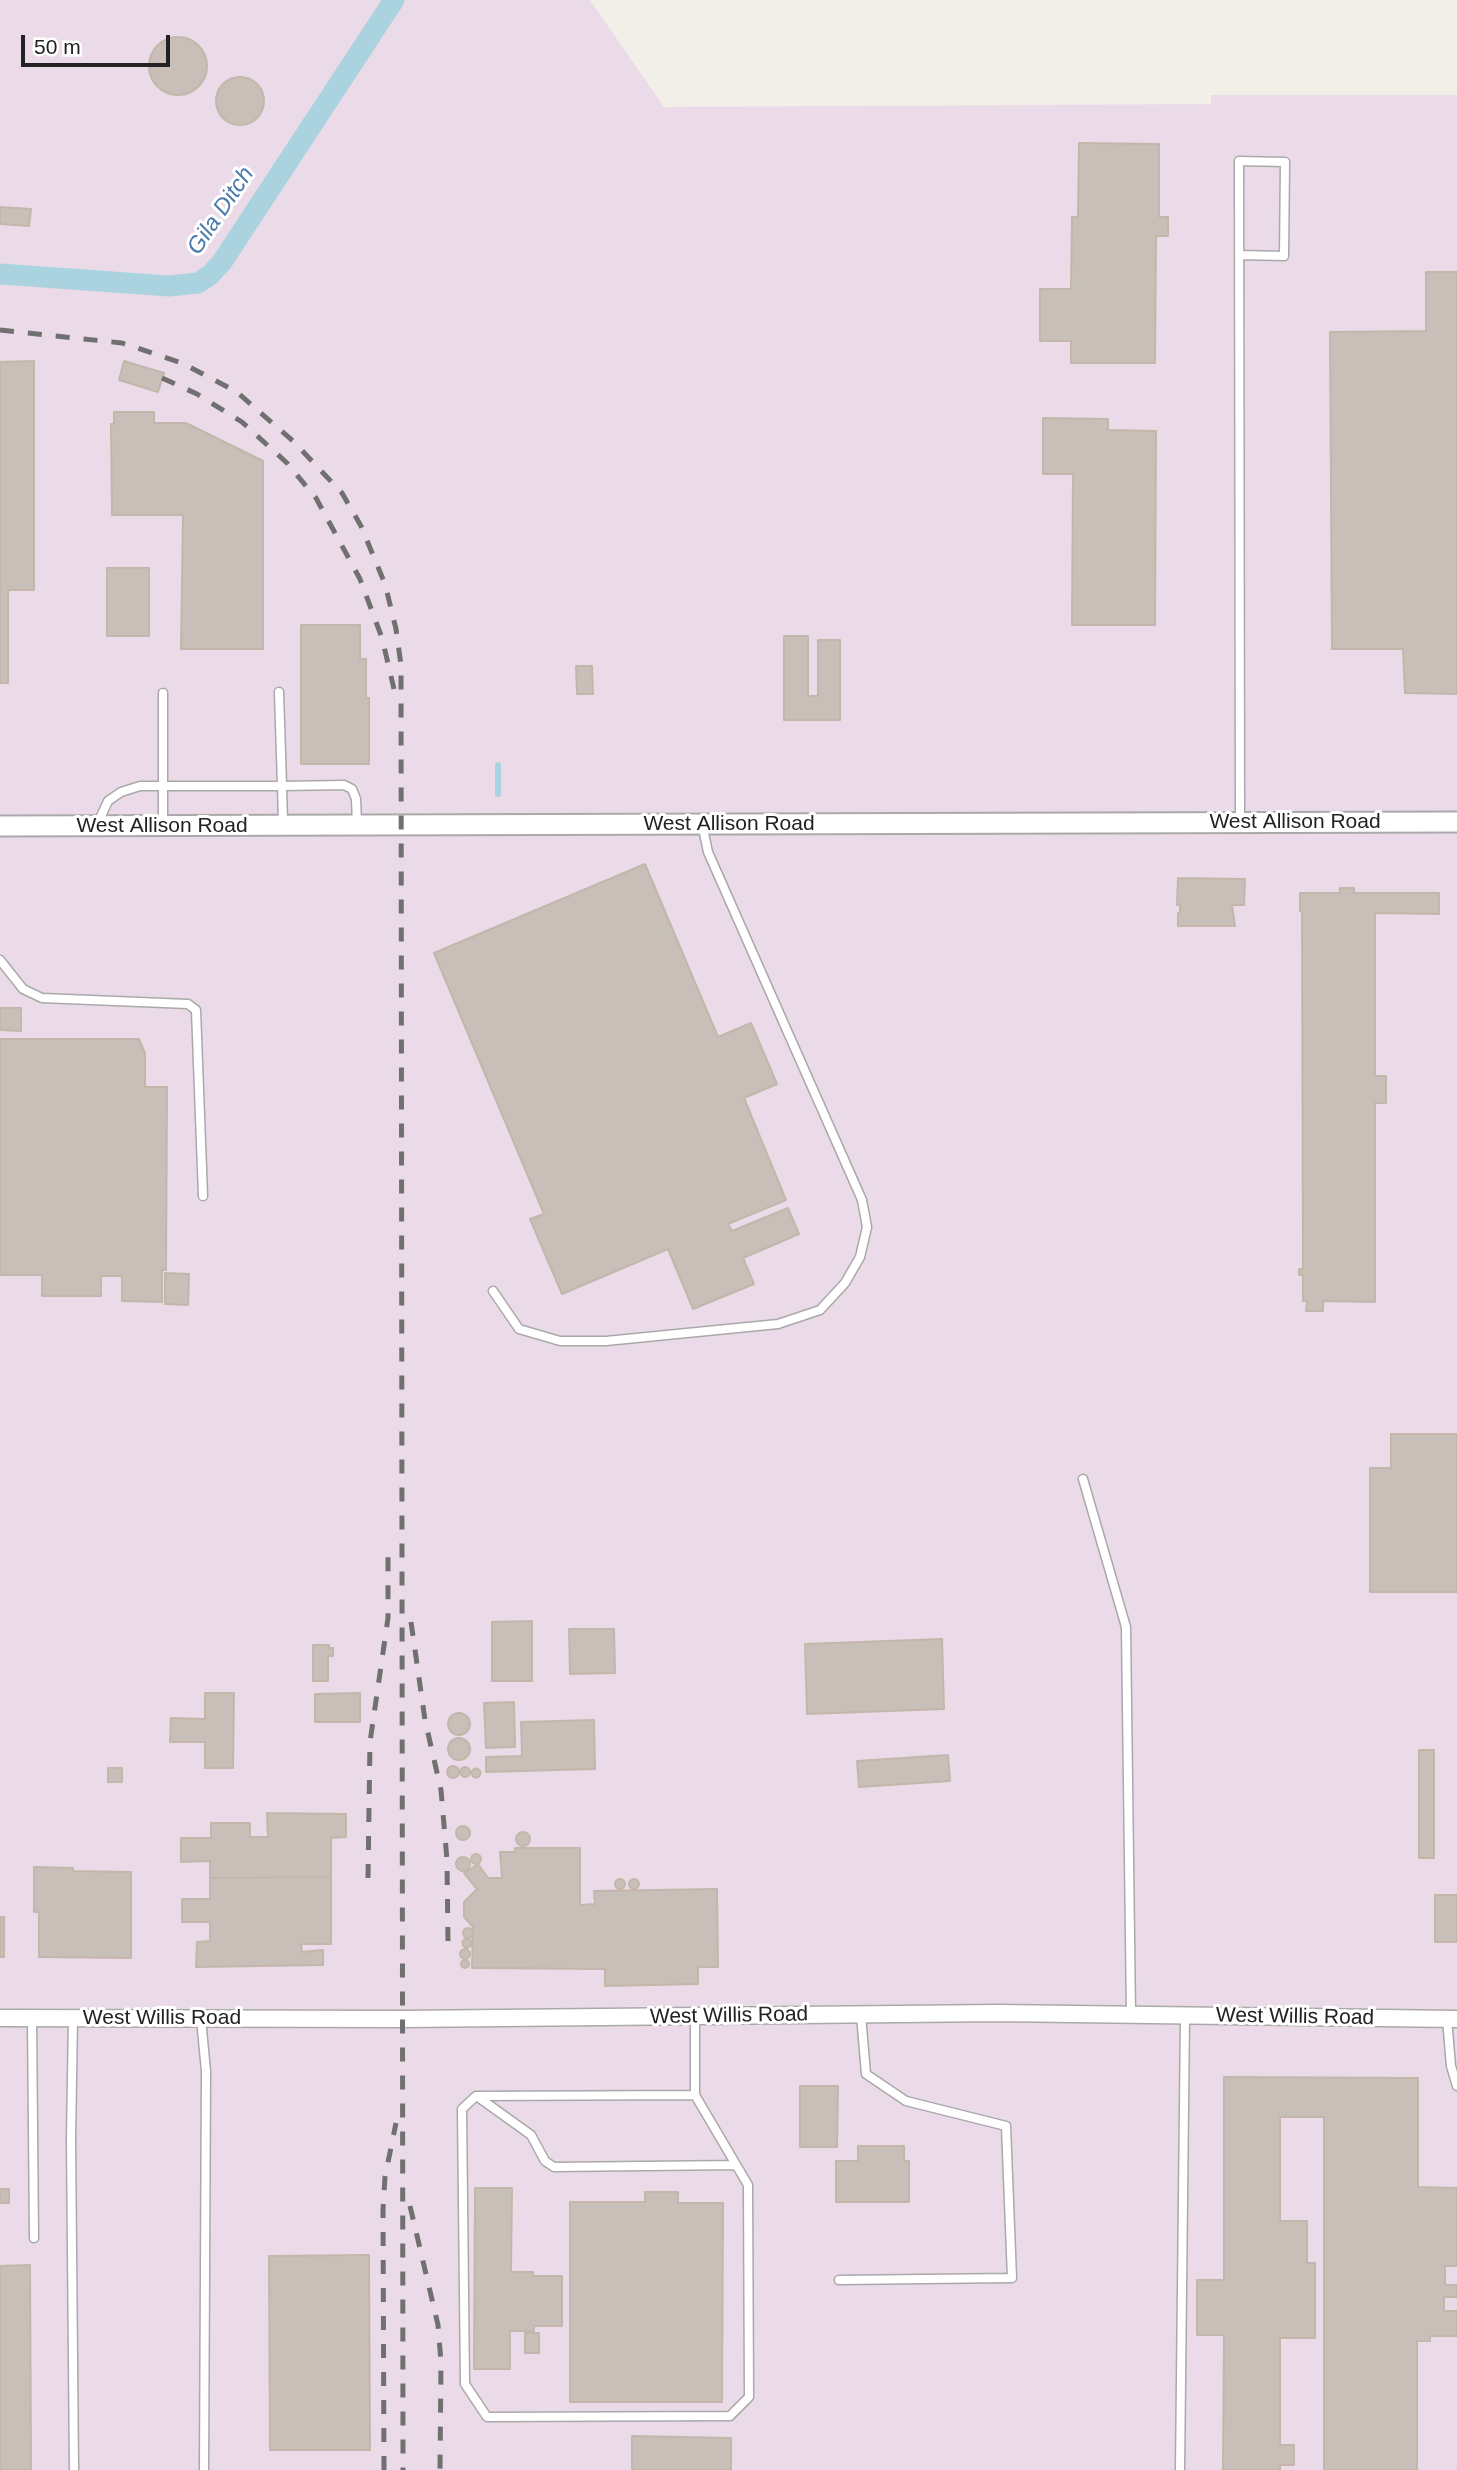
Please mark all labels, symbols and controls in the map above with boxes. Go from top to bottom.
scale bar [24,21,173,65]
text: 50 m [34,35,81,58]
water label: Gila Ditch [182,162,260,260]
street label: West Allison Road [1209,809,1381,835]
street label: West Allison Road [643,811,815,837]
street label: West Allison Road [76,813,248,839]
street label: West Willis Road [650,2002,808,2030]
street label: West Willis Road [1216,2003,1374,2031]
street label: West Willis Road [83,2005,241,2031]

